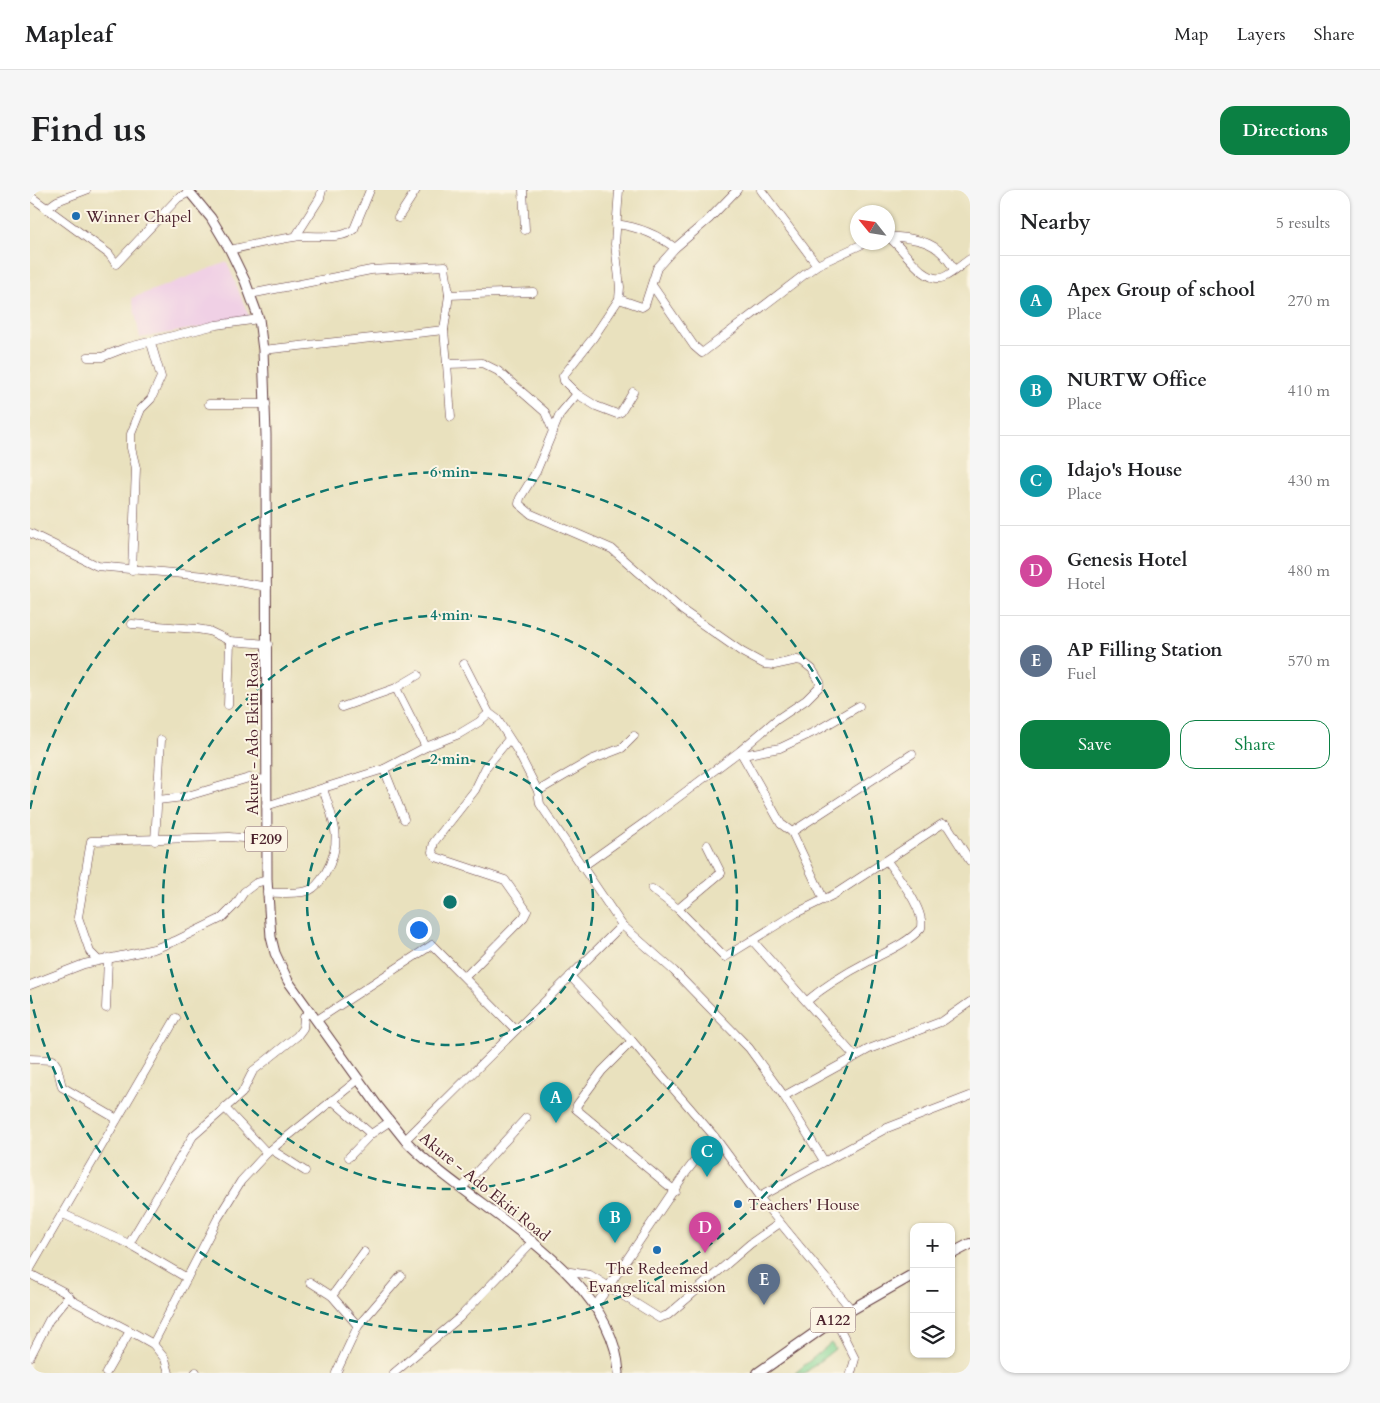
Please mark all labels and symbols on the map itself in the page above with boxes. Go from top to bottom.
north arrow [850,205,895,250]
place label: Winner Chapel [85,206,192,228]
marker: Winner Chapel [70,210,82,222]
text: 6 min [430,462,470,482]
text: 4 min [430,605,470,625]
street label: Akure - Ado Ekiti Road [242,652,264,815]
text: 2 min [430,749,470,769]
road number: F209 [245,826,287,852]
centre of rings [441,893,459,911]
your location [406,917,432,943]
pin: A [540,1082,572,1123]
street label: Akure - Ado Ekiti Road [414,1127,555,1247]
pin: C [691,1136,723,1177]
place label: Teachers' House [748,1194,860,1216]
marker: Teachers' House [732,1198,744,1210]
pin: B [599,1202,631,1243]
pin: D [689,1212,721,1253]
marker: The Redeemed Evangelical misssion [651,1244,663,1256]
place label: The Redeemed Evangelical misssion [588,1258,726,1298]
pin: E [748,1264,780,1305]
road number: A122 [810,1308,856,1332]

